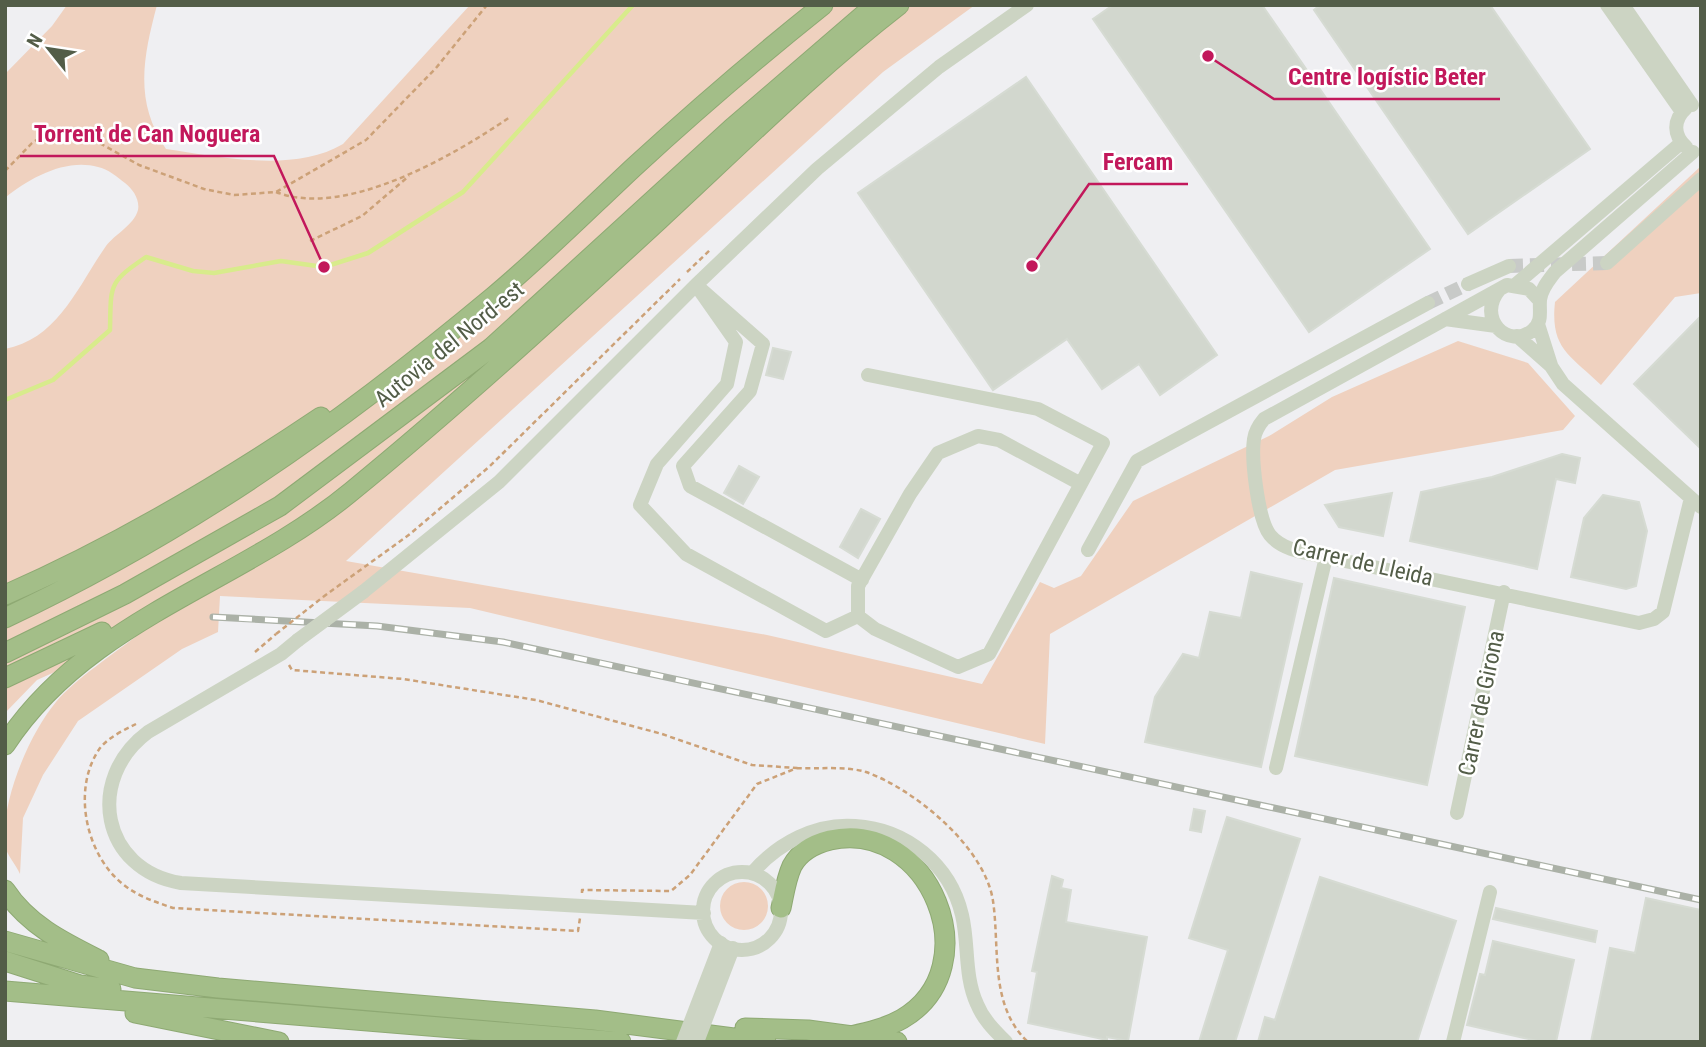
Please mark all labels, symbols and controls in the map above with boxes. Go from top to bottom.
north arrow [14,14,84,84]
text: N [22,30,48,52]
callout: Centre logístic Beter [1274,54,1500,99]
text: Centre logístic Beter [1288,63,1486,91]
callout: Torrent de Can Noguera [20,111,274,156]
text: Torrent de Can Noguera [34,120,260,148]
callout: Fercam [1089,139,1188,184]
text: Fercam [1103,148,1173,176]
street label: Autovia del Nord-est [369,276,529,413]
street label: Carrer de Lleida [1290,533,1436,592]
street label: Carrer de Girona [1453,628,1510,778]

